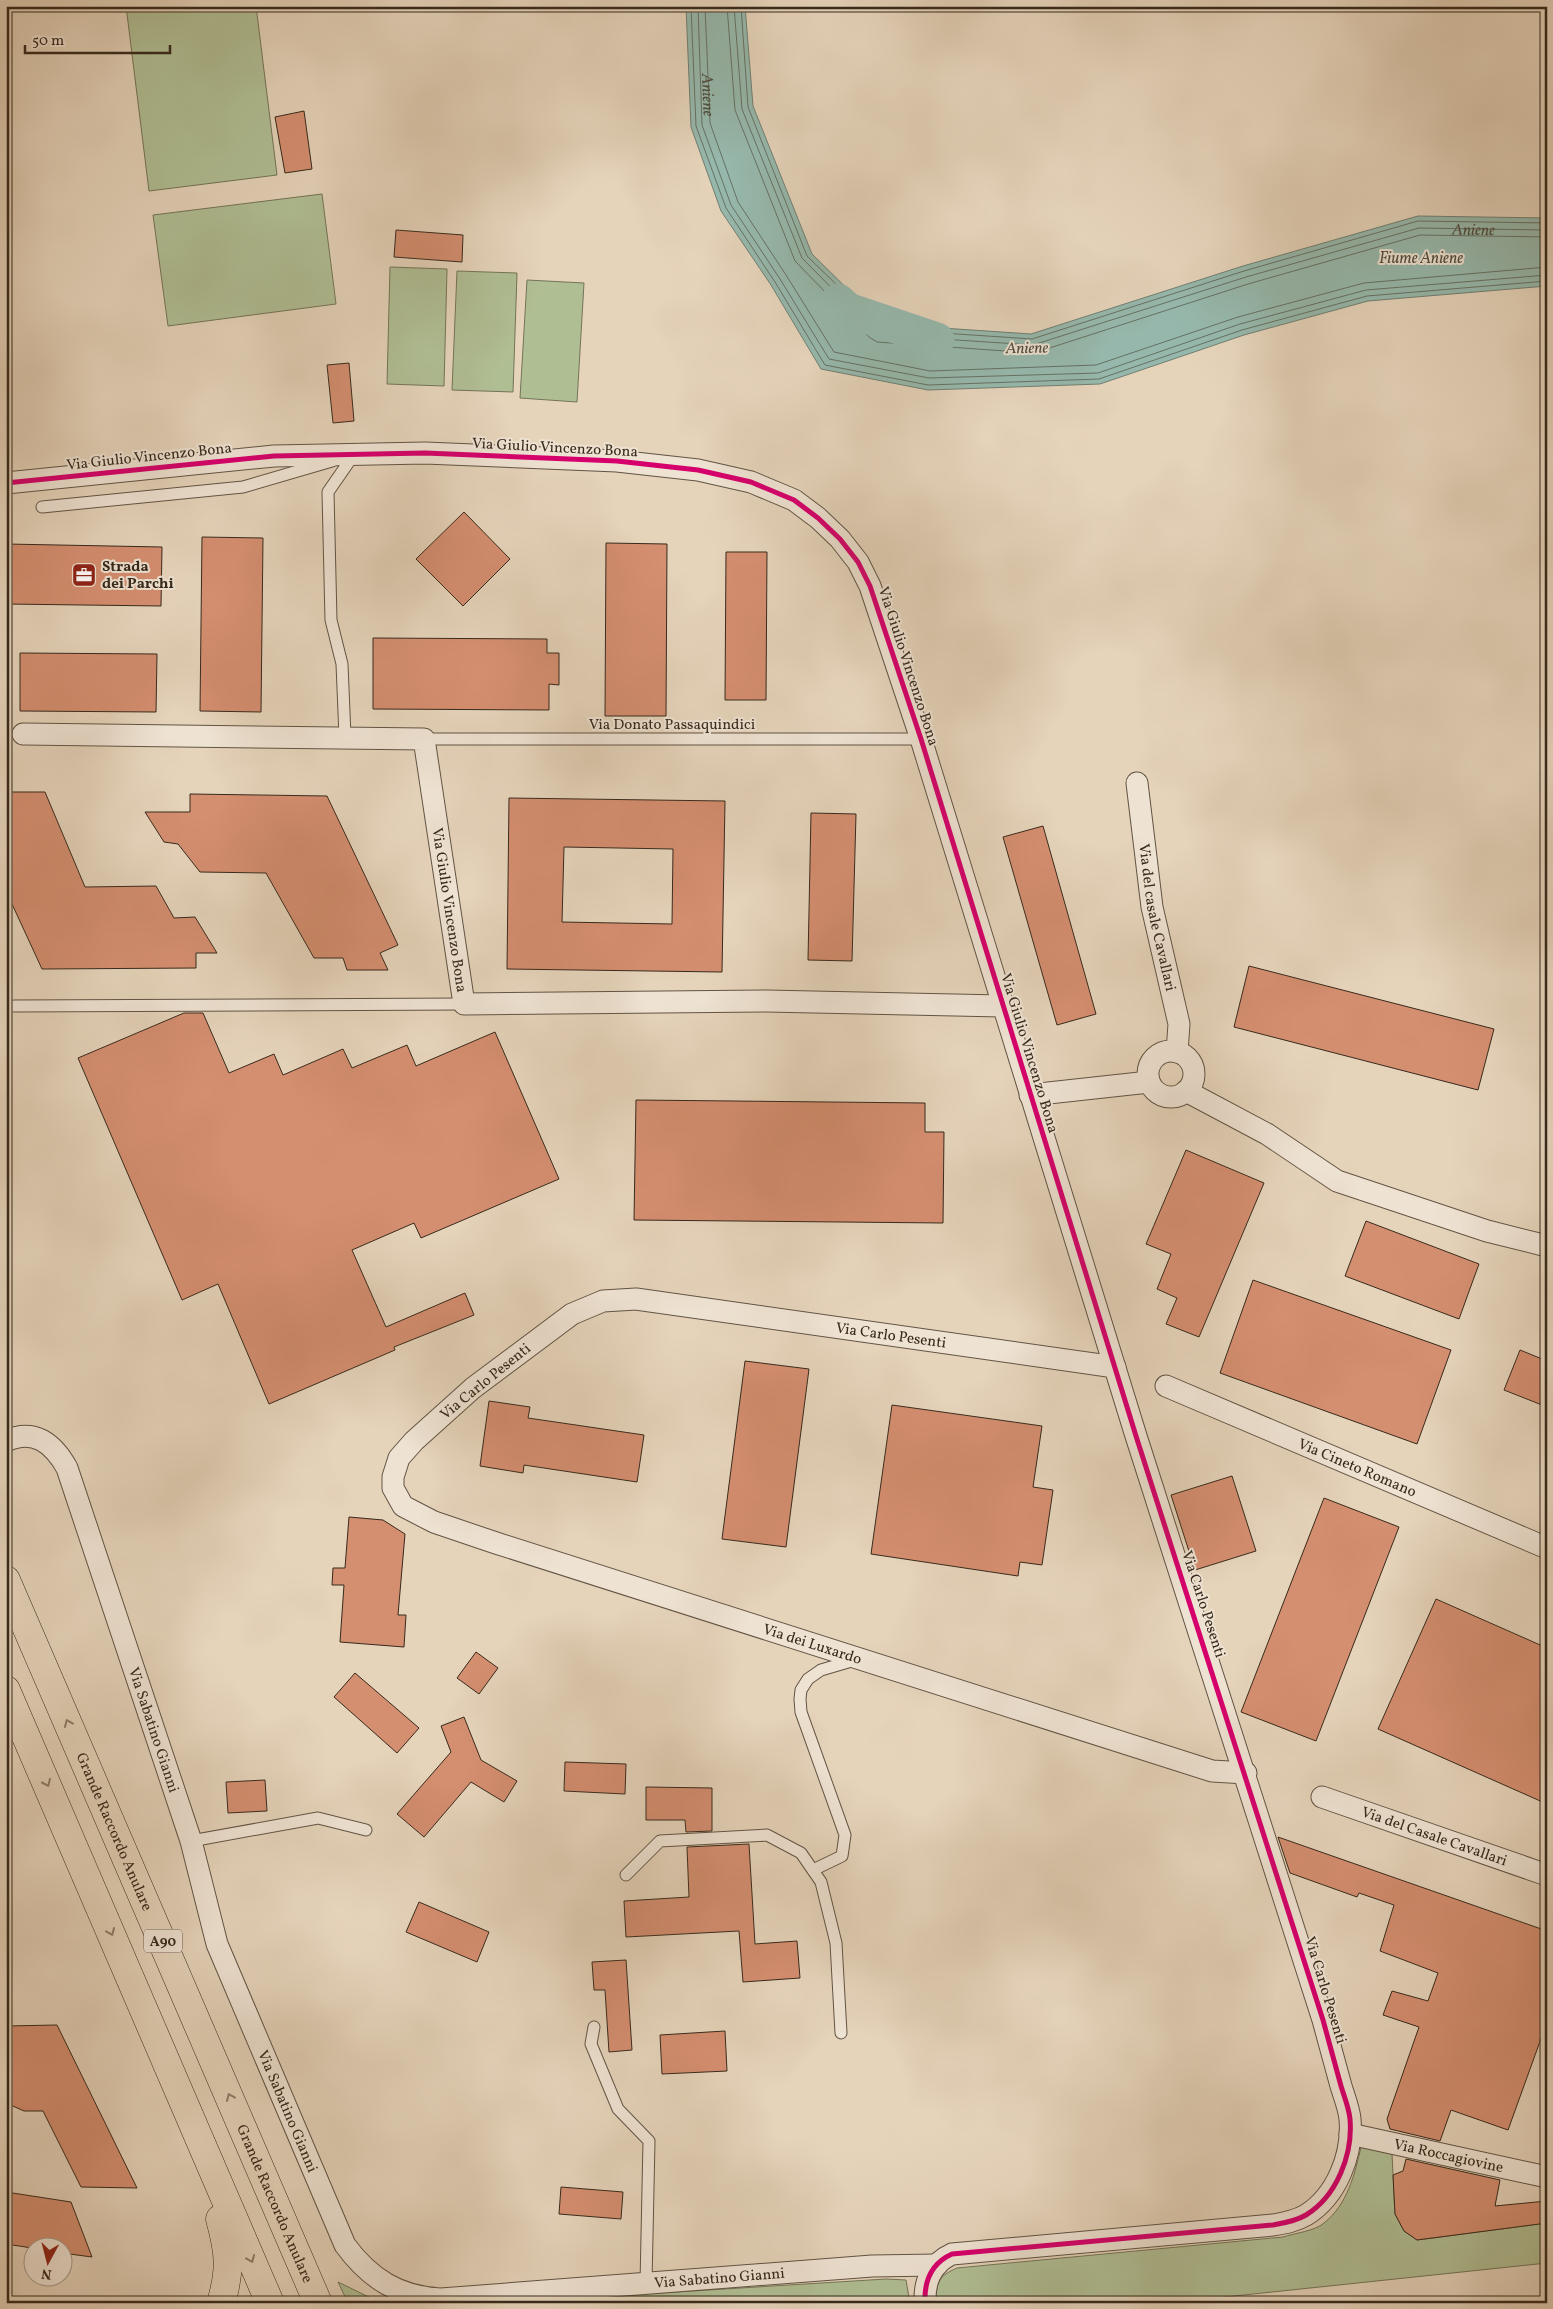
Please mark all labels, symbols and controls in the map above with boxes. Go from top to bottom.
scale bar [25,22,170,54]
text: 50 m [32,31,64,52]
water label: Aniene [695,72,719,117]
water label: Aniene [1451,220,1495,242]
water label: Fiume Aniene [1379,248,1463,270]
water label: Aniene [1004,338,1049,360]
street label: Via Giulio Vincenzo Bona [471,434,638,463]
street label: Via Giulio Vincenzo Bona [65,438,233,477]
place label: Strada dei Parchi [102,557,174,595]
office icon: Strada dei Parchi [71,562,97,588]
street label: Via Giulio Vincenzo Bona [872,584,943,749]
street label: Via Donato Passaquindici [589,715,755,736]
street label: Via Giulio Vincenzo Bona [426,827,471,994]
street label: Via del casale Cavallari [1132,843,1180,994]
street label: Via Giulio Vincenzo Bona [994,971,1063,1136]
street label: Via Carlo Pesenti [834,1318,947,1355]
street label: Via Carlo Pesenti [436,1339,536,1425]
street label: Via Cineto Romano [1294,1434,1419,1503]
street label: Via Carlo Pesenti [1175,1548,1230,1661]
street label: Via dei Luxardo [760,1620,864,1671]
street label: Via Sabatino Gianni [122,1665,183,1796]
one-way arrow [64,1719,75,1728]
street label: Grande Raccordo Anulare [70,1750,157,1915]
one-way arrow [40,1778,51,1787]
street label: Via del Casale Cavallari [1358,1802,1510,1872]
one-way arrow [105,1927,116,1936]
road number: A90 [144,1930,182,1952]
street label: Via Carlo Pesenti [1298,1934,1351,2047]
street label: Via Sabatino Gianni [251,2047,322,2176]
one-way arrow [226,2093,237,2102]
street label: Grande Raccordo Anulare [230,2122,317,2287]
street label: Via Roccagiovine [1391,2135,1505,2179]
north arrow [22,2236,72,2286]
one-way arrow [246,2254,256,2262]
text: N [40,2263,53,2283]
street label: Via Sabatino Gianni [653,2264,786,2295]

